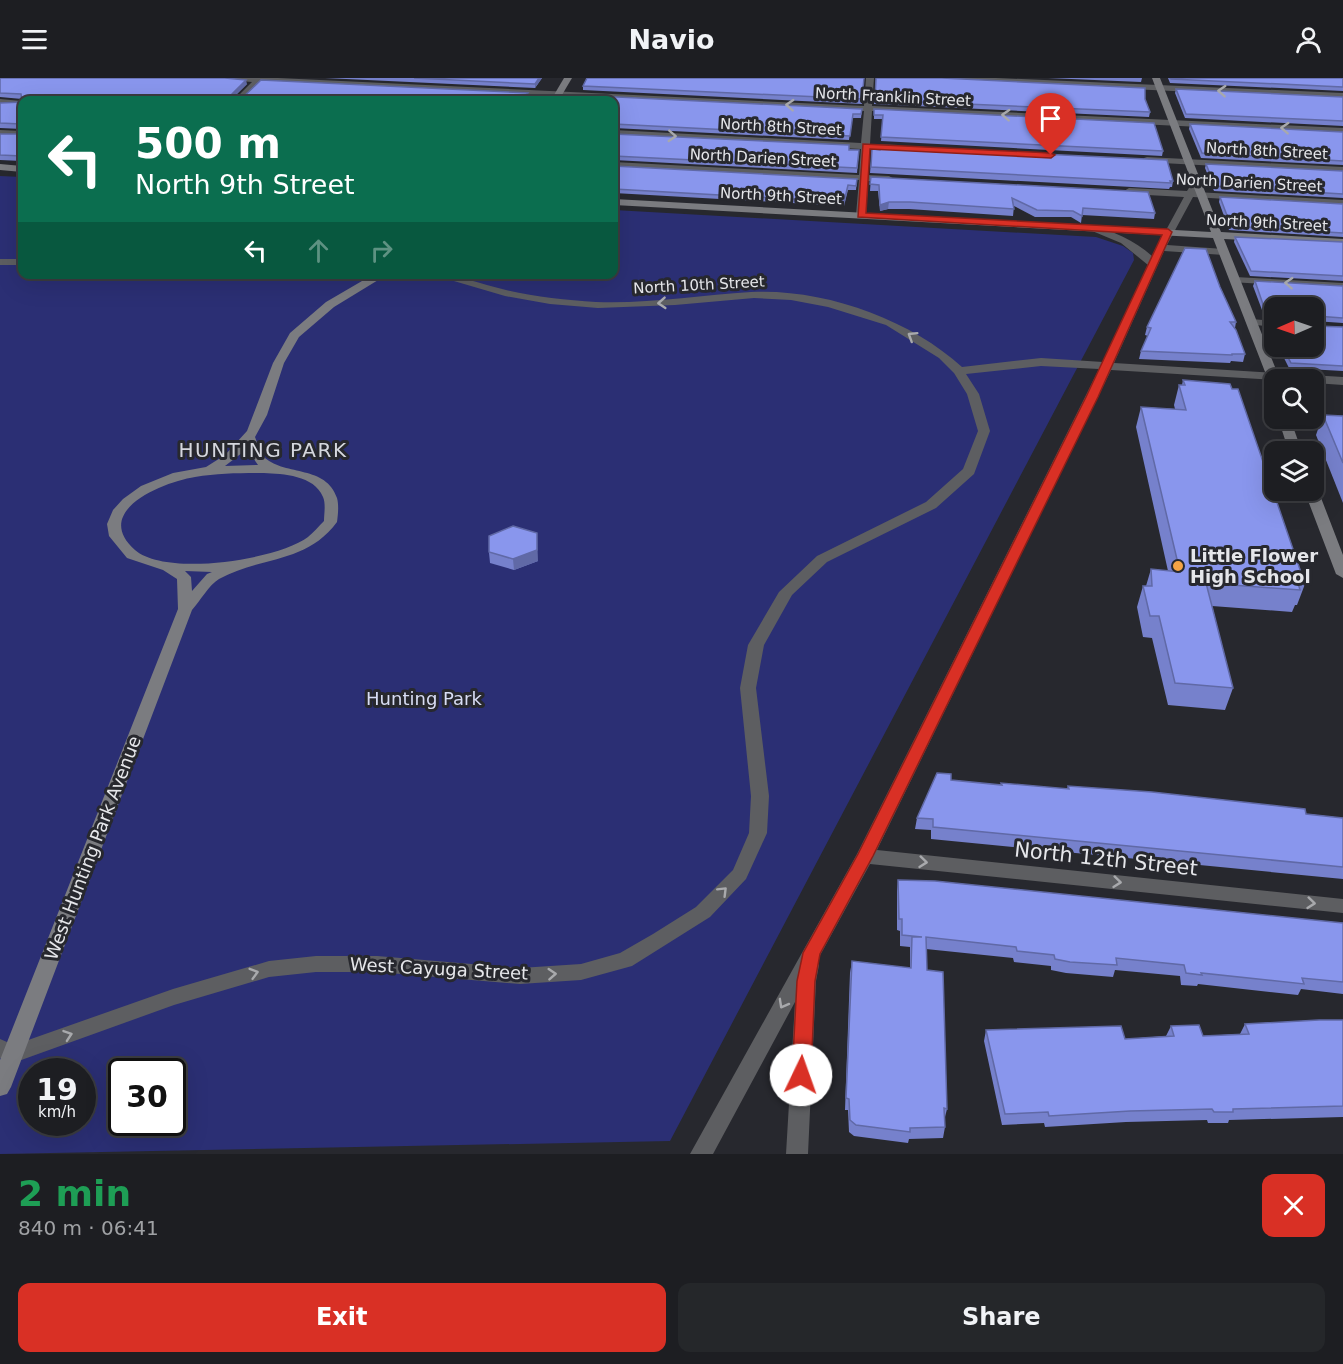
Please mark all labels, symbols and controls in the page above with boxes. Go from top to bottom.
icon: menu [18,23,51,56]
icon: person [1292,23,1325,56]
text: Navio [628,24,715,55]
street label: North Franklin Street [815,84,971,110]
one-way arrow [1217,84,1226,97]
pin [1025,93,1076,155]
one-way arrow [786,99,795,112]
icon: arrive [1034,102,1067,135]
one-way arrow [1001,109,1010,122]
street label: North 8th Street [720,115,843,139]
text: 500 m [135,119,281,168]
icon: left [36,120,114,198]
one-way arrow [1280,122,1289,135]
one-way arrow [667,130,676,143]
street label: North 8th Street [1206,139,1329,163]
street label: North Darien Street [689,145,837,171]
text: North 9th Street [135,169,355,200]
street label: North Darien Street [1175,170,1323,196]
street label: North 9th Street [720,184,843,208]
street label: North 9th Street [1206,211,1329,235]
icon: left [239,234,272,267]
icon: ahead [302,234,335,267]
icon: right [365,234,398,267]
street label: North 10th Street [633,273,765,297]
one-way arrow [1284,276,1293,289]
one-way arrow [657,297,666,310]
north arrow [1264,297,1324,357]
map controls [1264,297,1324,501]
one-way arrow [908,332,919,343]
button: search [1264,369,1324,429]
district label: HUNTING PARK [178,438,348,462]
button: layers [1264,441,1324,501]
place label: Little Flower High School [1190,545,1318,587]
marker: Little Flower High School [1171,559,1185,573]
park label: Hunting Park [366,688,483,709]
street label: West Hunting Park Avenue [40,733,145,963]
street label: North 12th Street [1013,837,1199,881]
one-way arrow [919,855,928,868]
one-way arrow [1113,876,1122,888]
one-way arrow [716,888,727,898]
one-way arrow [1307,896,1316,909]
street label: West Cayuga Street [349,953,529,984]
one-way arrow [548,967,557,980]
one-way arrow [248,968,258,980]
one-way arrow [779,998,791,1009]
one-way arrow [63,1029,73,1042]
position arrow [769,1043,833,1107]
speed limit sign: 30 [108,1058,186,1136]
text: 19 [36,1072,78,1107]
text: km/h [38,1103,76,1121]
text: 2 min [18,1173,131,1214]
button: close [1262,1174,1325,1237]
text: 840 m · 06:41 [18,1216,159,1240]
button: Exit [18,1283,666,1352]
button: Share [678,1283,1325,1352]

